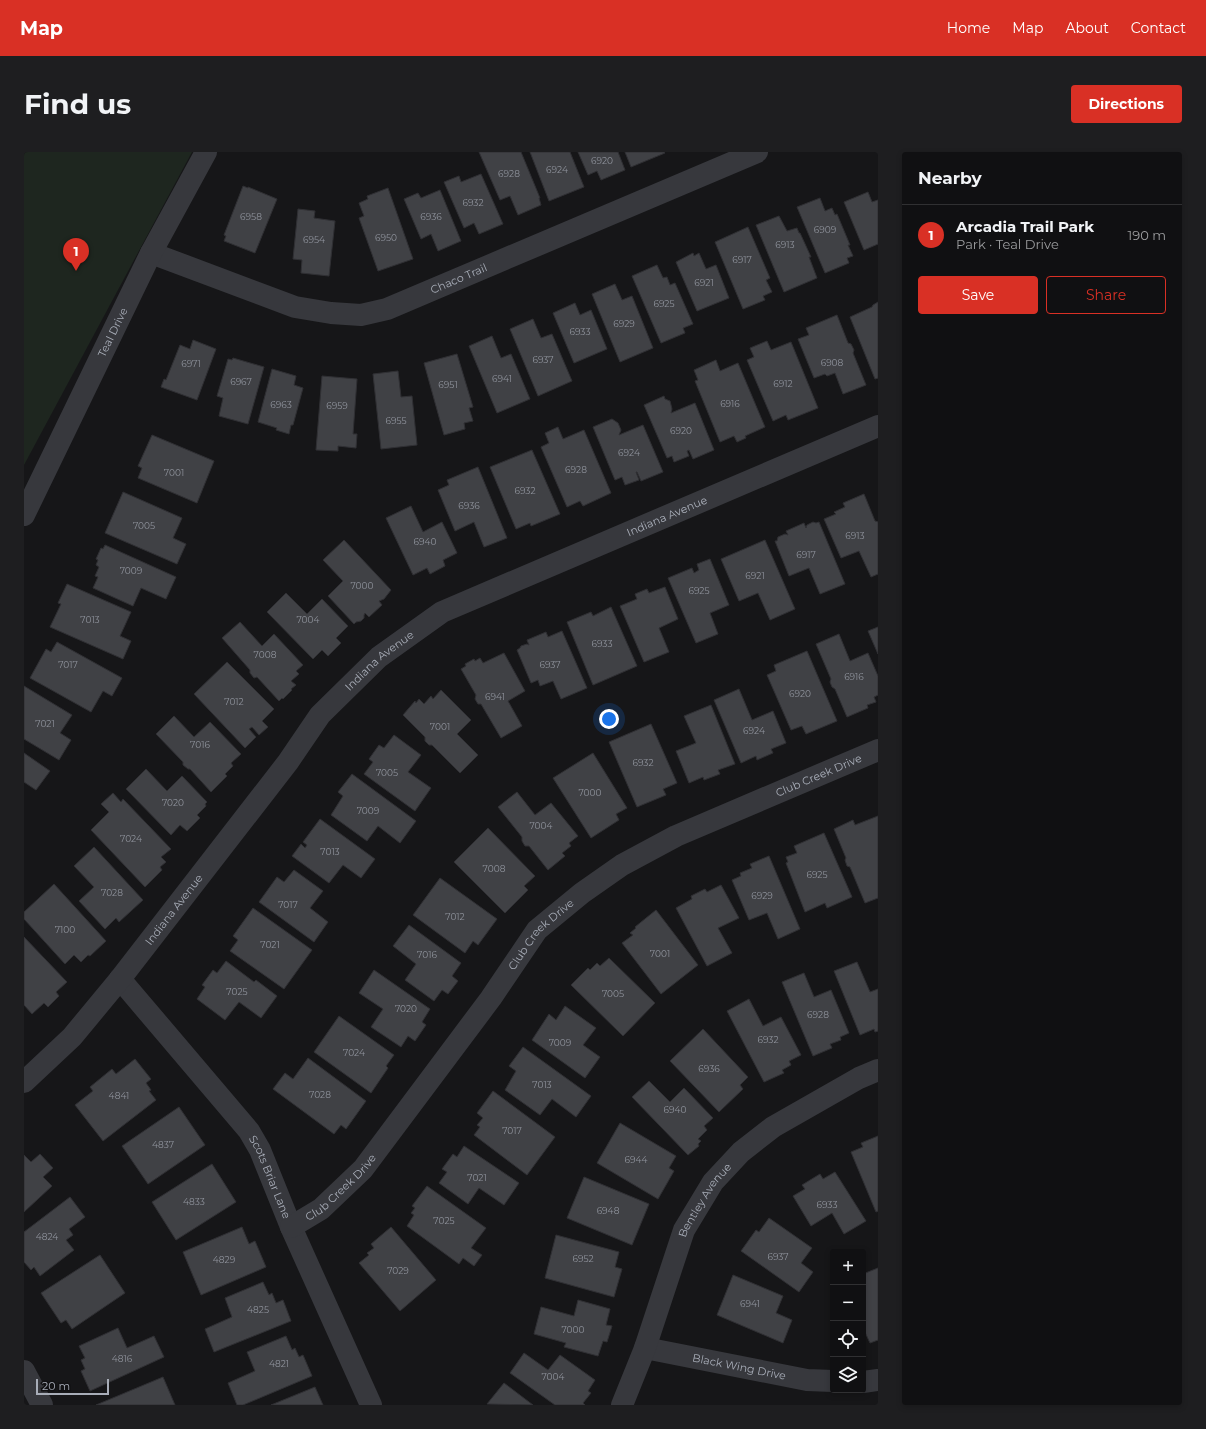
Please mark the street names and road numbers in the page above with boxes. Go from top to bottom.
street label: Chaco Trail [428,260,489,297]
street label: Teal Drive [95,305,131,359]
street label: Indiana Avenue [625,493,710,539]
street label: Indiana Avenue [342,627,417,694]
street label: Club Creek Drive [773,751,864,800]
street label: Indiana Avenue [142,871,206,948]
street label: Club Creek Drive [505,896,577,973]
street label: Scots Briar Lane [246,1133,294,1221]
street label: Club Creek Drive [303,1151,379,1224]
street label: Bentley Avenue [675,1160,734,1239]
street label: Black Wing Drive [691,1351,788,1383]

